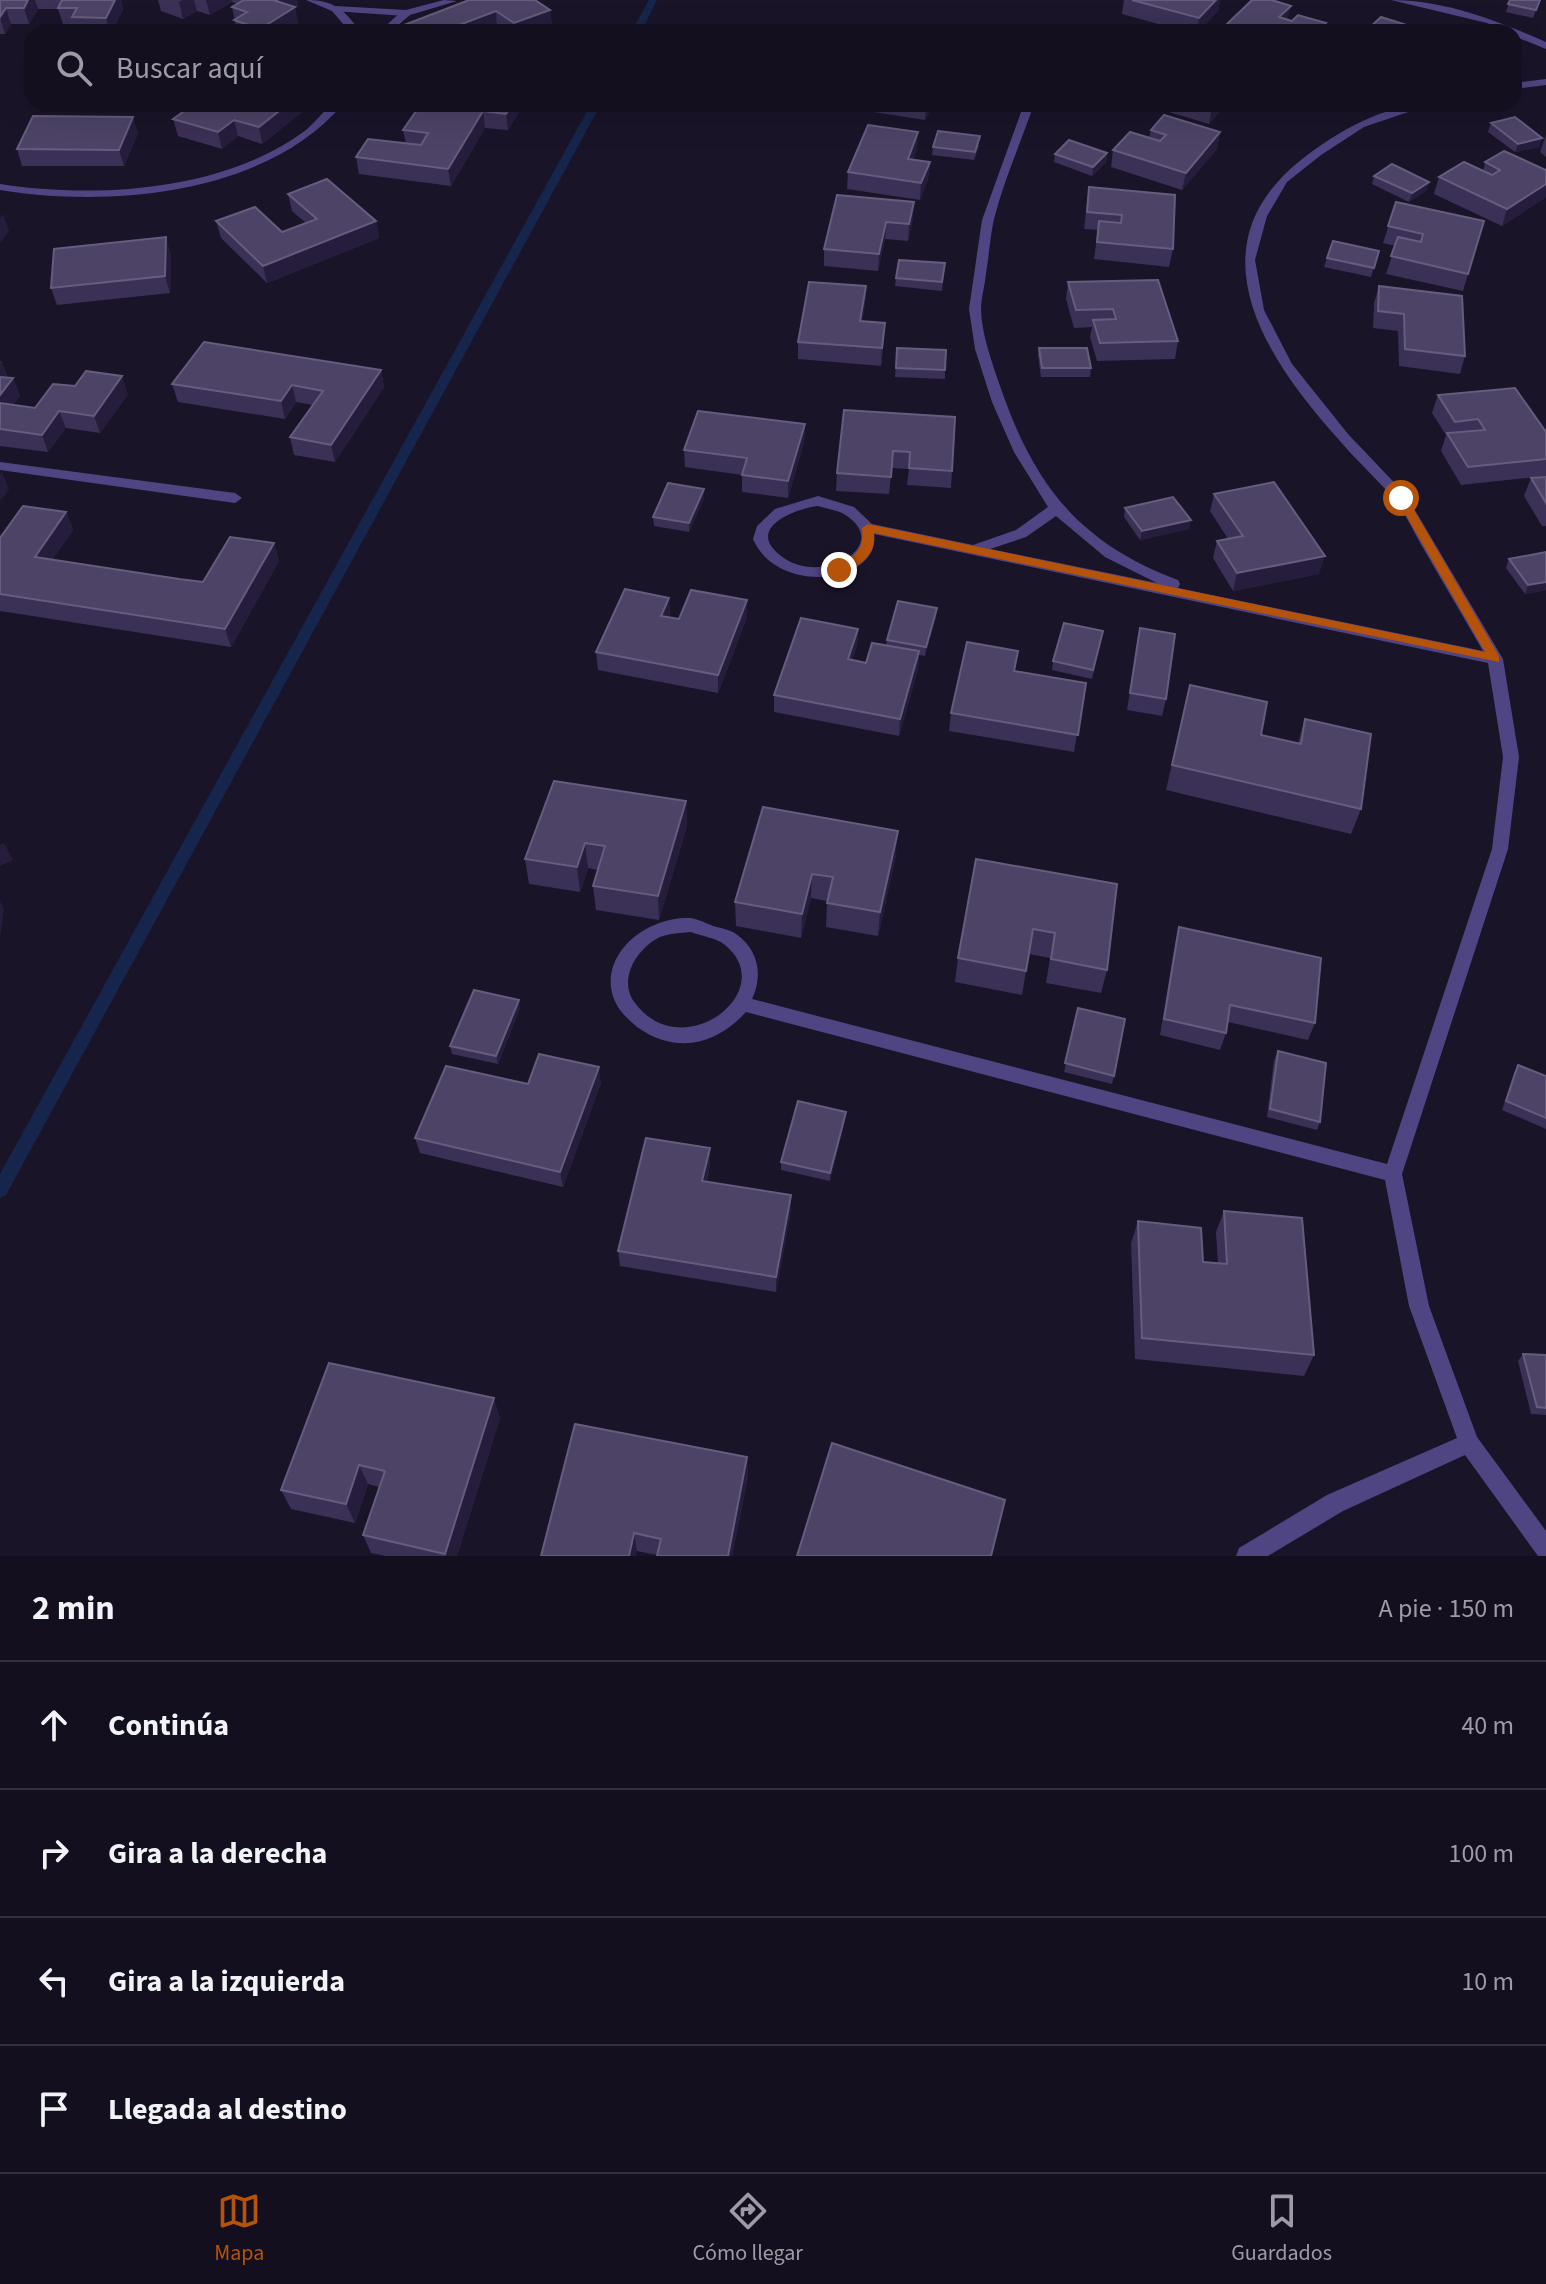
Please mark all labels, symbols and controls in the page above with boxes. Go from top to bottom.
search box [24,24,1522,112]
icon: search [52,46,96,90]
text: Buscar aquí [116,47,263,90]
route start [1383,480,1419,516]
route end [821,552,857,588]
text: 2 min [32,1584,115,1633]
text: A pie · 150 m [1379,1590,1514,1627]
icon: ahead [32,1703,76,1747]
text: Continúa [108,1704,229,1747]
text: 40 m [1461,1707,1514,1744]
icon: right [32,1831,76,1875]
text: Gira a la derecha [108,1832,327,1875]
text: 100 m [1448,1835,1514,1872]
icon: left [32,1959,76,2003]
text: Gira a la izquierda [108,1960,345,2003]
text: 10 m [1461,1963,1514,2000]
icon: arrive [32,2087,76,2131]
text: Llegada al destino [108,2088,347,2131]
tab: Mapa [214,2189,264,2269]
tab: Cómo llegar [693,2189,803,2269]
tab: Guardados [1231,2189,1332,2269]

